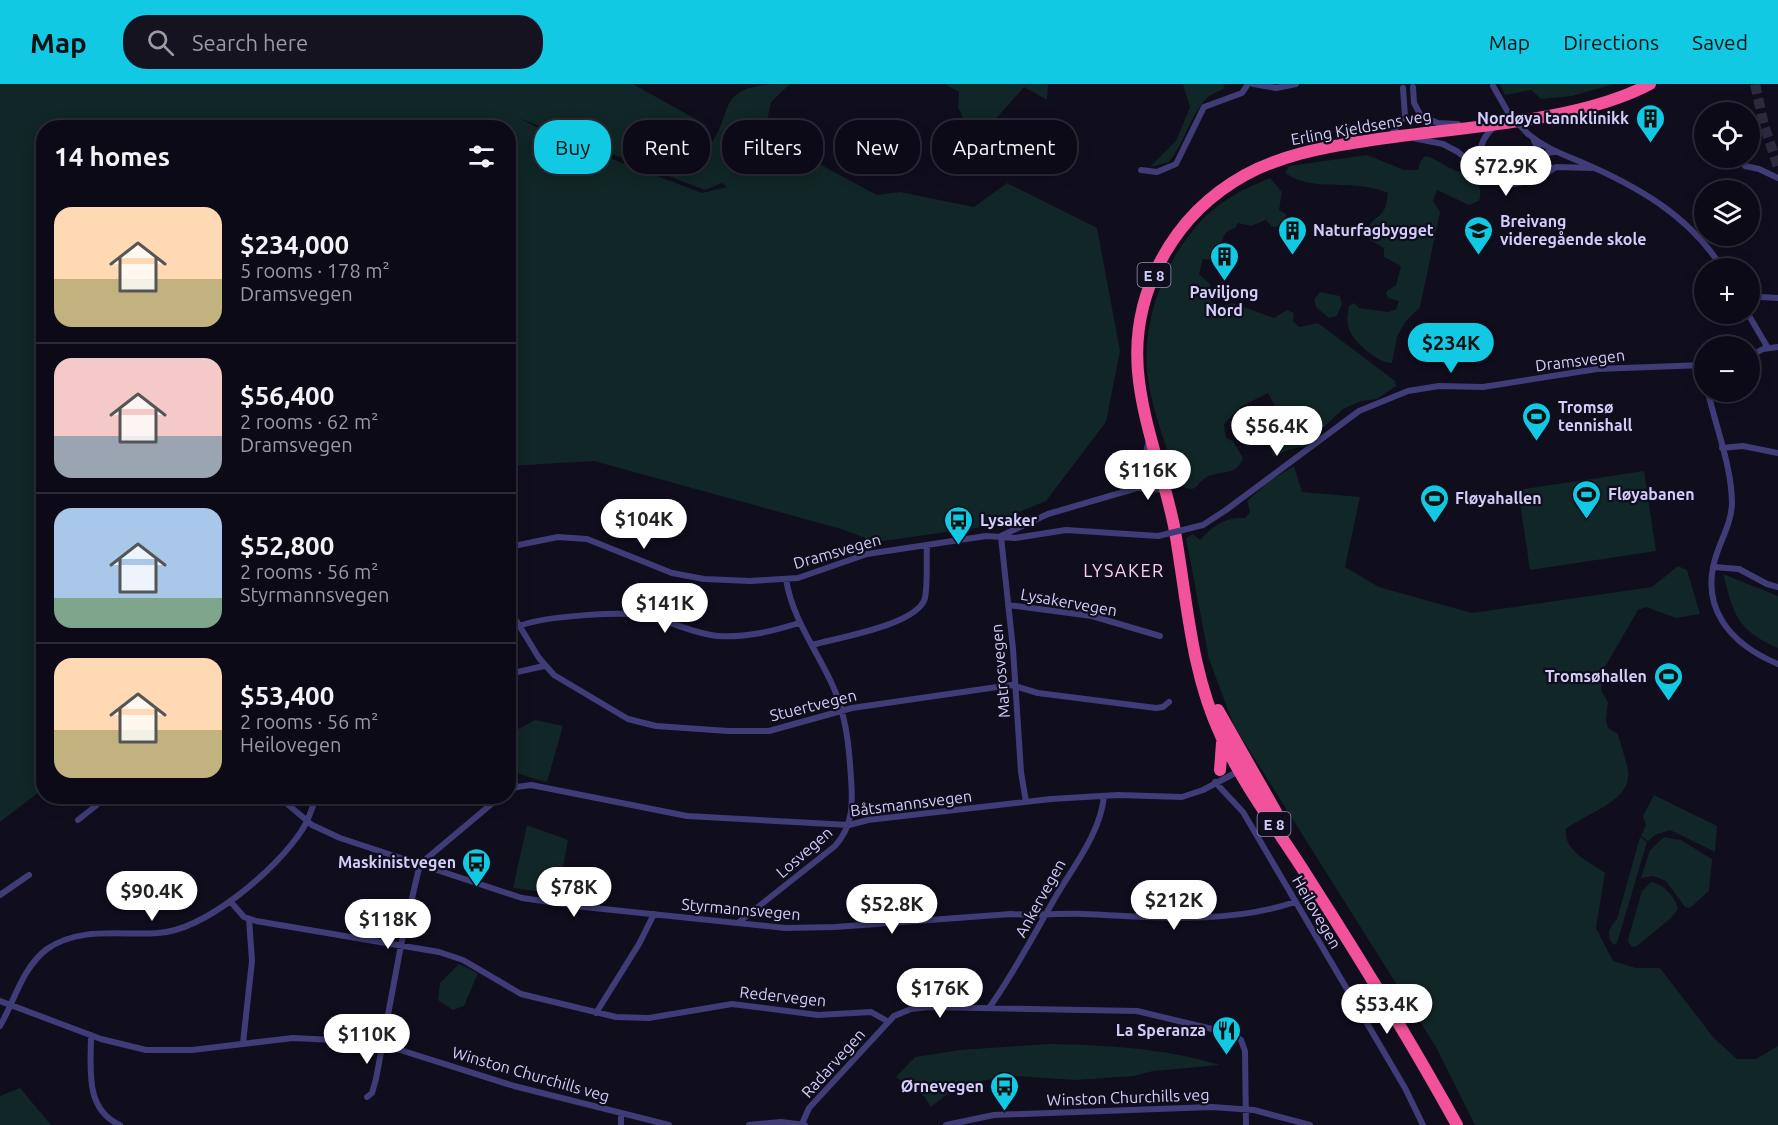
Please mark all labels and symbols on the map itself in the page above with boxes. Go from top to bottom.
building icon: Nordøya tannklinikk [1634,102,1666,144]
street label: Erling Kjeldsens veg [1289,106,1433,148]
place label: Nordøya tannklinikk [1477,109,1629,127]
pin: $72.9K [1457,146,1555,197]
place label: Breivang videregående skole [1500,212,1646,248]
building icon: Naturfagbygget [1276,214,1308,256]
school or university icon: Breivang videregående skole [1463,214,1495,256]
place label: Naturfagbygget [1313,221,1434,239]
building icon: Paviljong Nord [1208,240,1240,282]
road number: E 8 [1138,263,1170,287]
place label: Paviljong Nord [1189,283,1259,319]
pin: $234K [1409,323,1493,374]
street label: Dramsvegen [1534,346,1626,374]
place label: Tromsø tennishall [1558,398,1632,434]
sports icon: Tromsø tennishall [1521,400,1553,442]
pin: $56.4K [1228,406,1326,457]
pin: $116K [1106,450,1190,501]
sports icon: Fløyabanen [1571,478,1603,520]
sports icon: Fløyahallen [1418,482,1450,524]
place label: Fløyabanen [1608,485,1695,503]
place label: Fløyahallen [1455,489,1542,507]
pin: $104K [602,499,686,550]
bus stop icon: Lysaker [943,504,975,546]
place label: Lysaker [980,511,1038,529]
street label: Dramsvegen [791,530,883,572]
district label: LYSAKER [1083,560,1165,580]
pin: $141K [623,583,707,634]
street label: Lysakervegen [1019,585,1119,619]
street label: Matrosvegen [987,623,1013,719]
sports icon: Tromsøhallen [1652,660,1684,702]
place label: Tromsøhallen [1545,667,1647,685]
street label: Stuertvegen [768,686,858,724]
street label: Båtsmannsvegen [849,787,973,819]
road number: E 8 [1258,812,1290,836]
street label: Losvegen [772,823,836,881]
bus stop icon: Maskinistvegen [461,846,493,888]
place label: Maskinistvegen [338,853,456,871]
street label: Ankervegen [1011,856,1069,940]
pin: $78K [538,867,610,918]
pin: $90.4K [103,871,201,922]
street label: Heilovegen [1289,872,1345,952]
pin: $212K [1132,880,1216,931]
pin: $52.8K [843,884,941,935]
street label: Styrmannsvegen [681,895,801,923]
pin: $118K [346,899,430,950]
pin: $176K [898,968,982,1019]
street label: Redervegen [739,982,827,1010]
pin: $53.4K [1338,984,1436,1035]
pin: $110K [325,1014,409,1065]
restaurant icon: La Speranza [1211,1014,1243,1056]
place label: La Speranza [1116,1021,1206,1039]
street label: Radarvegen [798,1025,868,1101]
street label: Winston Churchills veg [450,1043,612,1105]
bus stop icon: Ørnevegen [989,1070,1021,1112]
place label: Ørnevegen [901,1077,984,1095]
street label: Winston Churchills veg [1046,1085,1210,1109]

